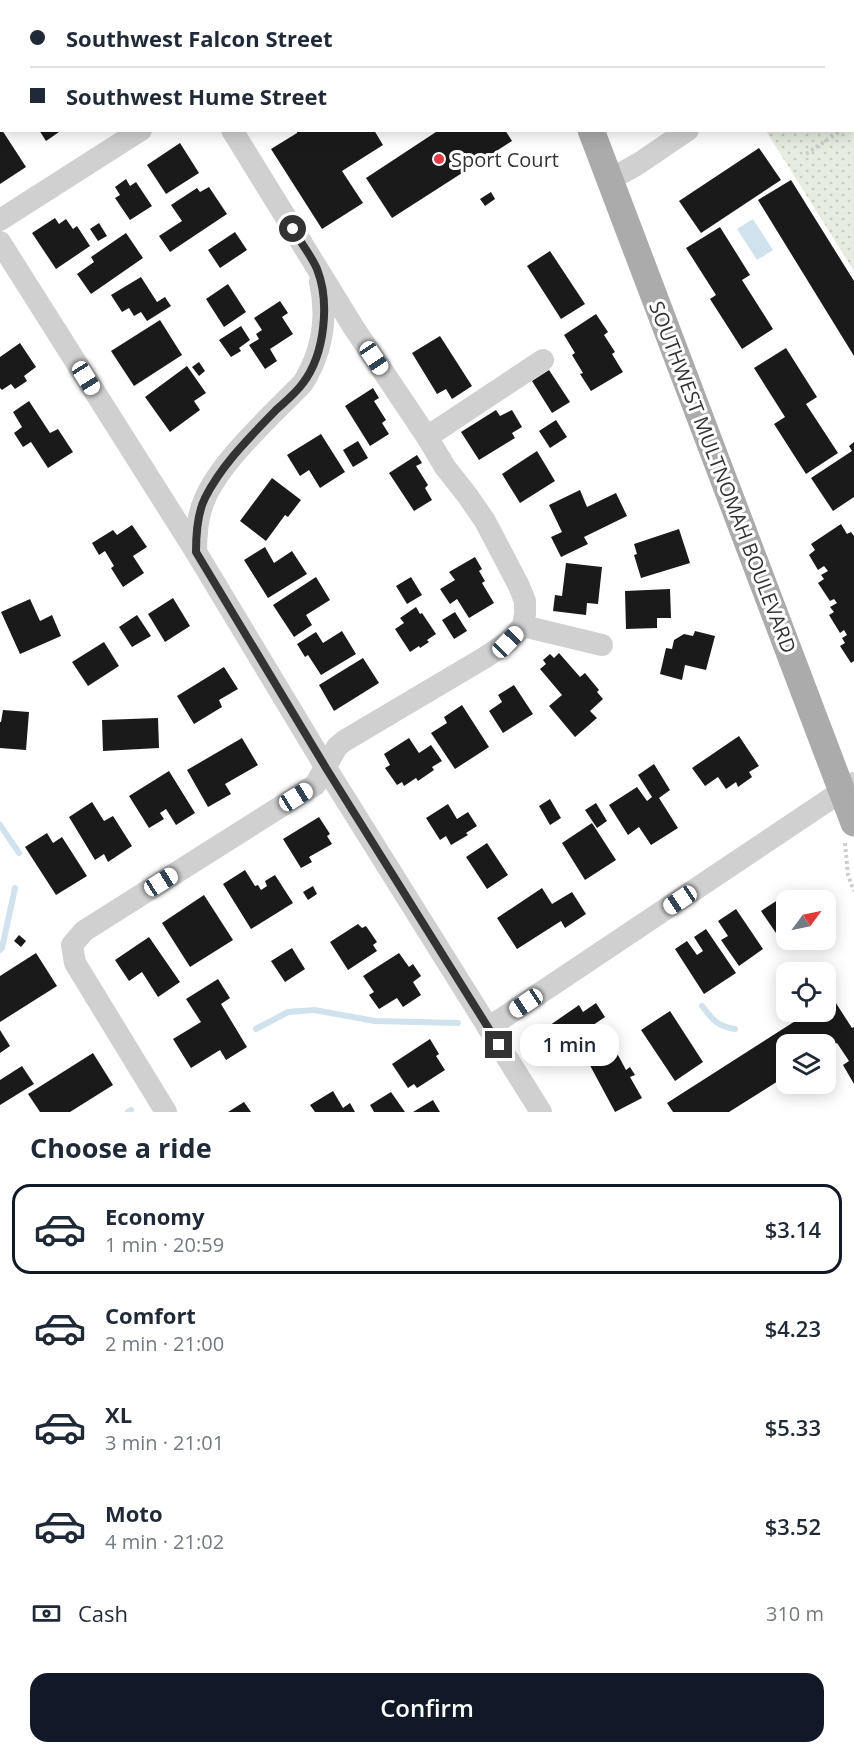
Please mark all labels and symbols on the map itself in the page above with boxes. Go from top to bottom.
place label: Sport Court [451,146,559,173]
marker: Sport Court [432,152,446,166]
route start [279,215,306,242]
street label: SOUTHWEST MULTNOMAH BOULEVARD [643,297,803,657]
car [356,338,392,378]
car [69,358,103,398]
car [489,623,527,661]
car [276,780,316,814]
car [141,865,181,899]
car [660,882,700,918]
north arrow [776,890,836,950]
car [506,985,546,1021]
callout: 1 min [520,1024,619,1066]
route end [485,1031,512,1058]

